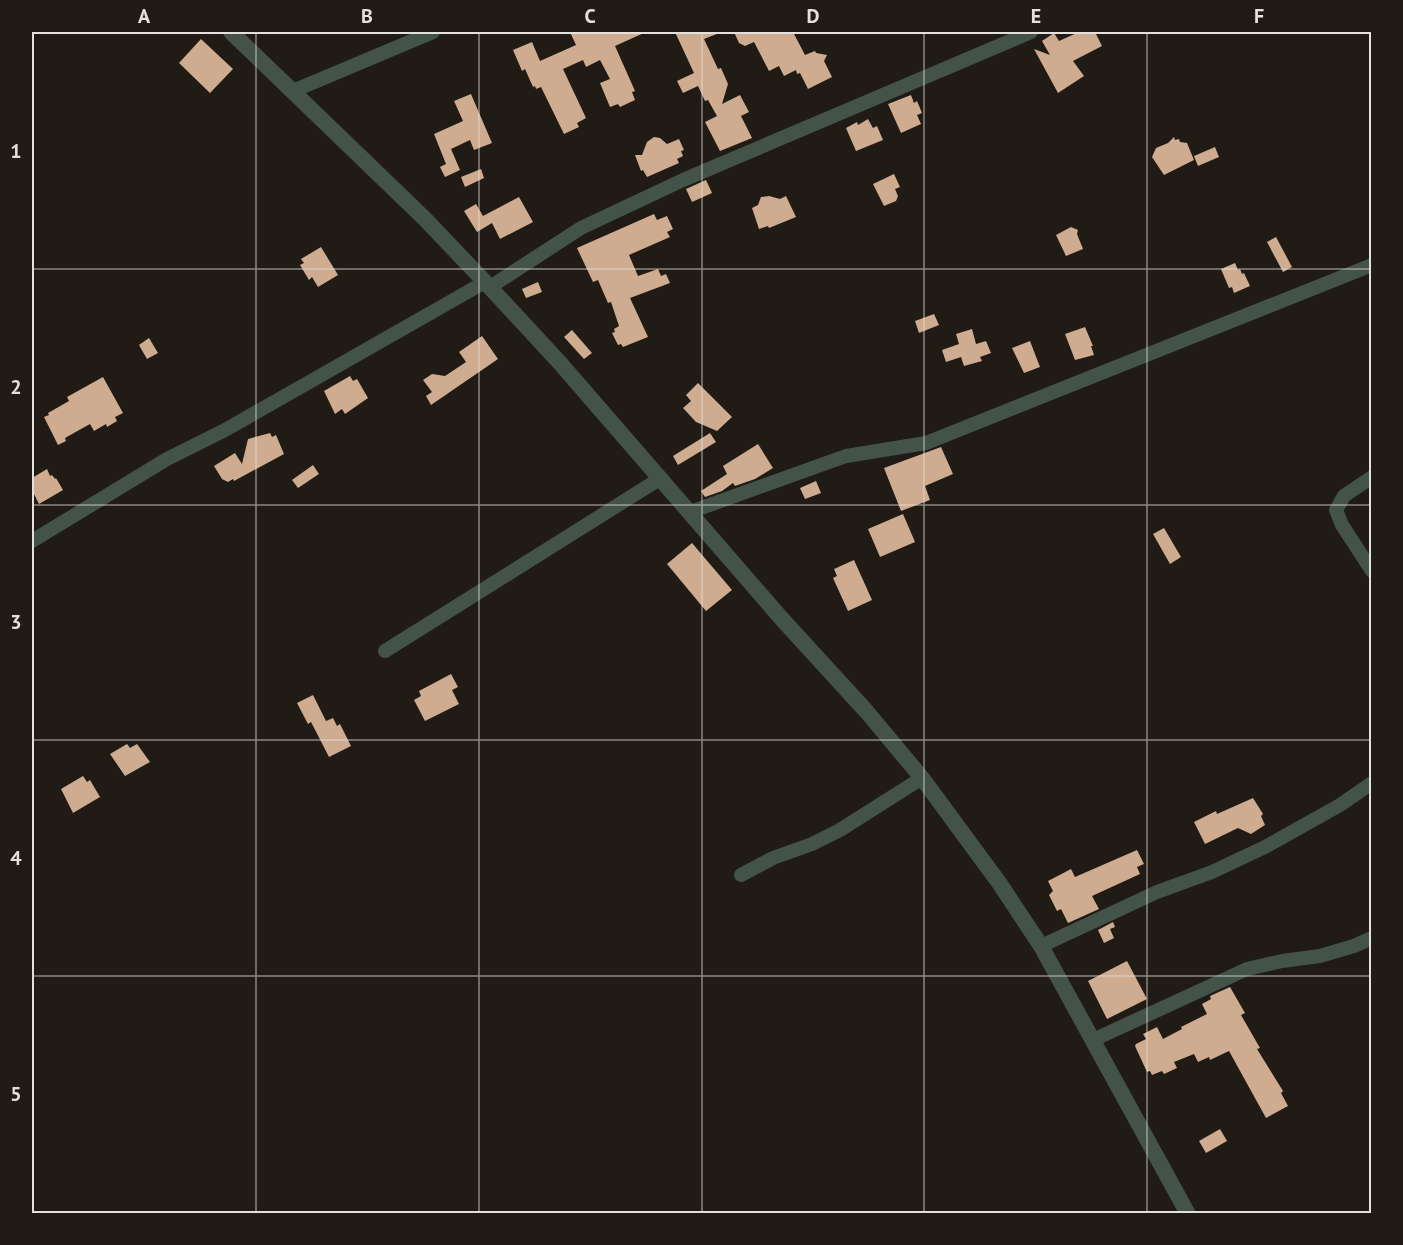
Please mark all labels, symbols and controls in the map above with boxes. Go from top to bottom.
text: A [138,3,151,29]
text: B [361,3,373,29]
text: C [584,3,596,29]
text: D [807,3,820,29]
text: E [1031,3,1041,29]
text: F [1254,3,1264,29]
text: 1 [10,138,22,164]
text: 2 [10,374,22,400]
text: 3 [10,609,22,635]
text: 4 [10,845,22,871]
text: 5 [10,1081,22,1107]

